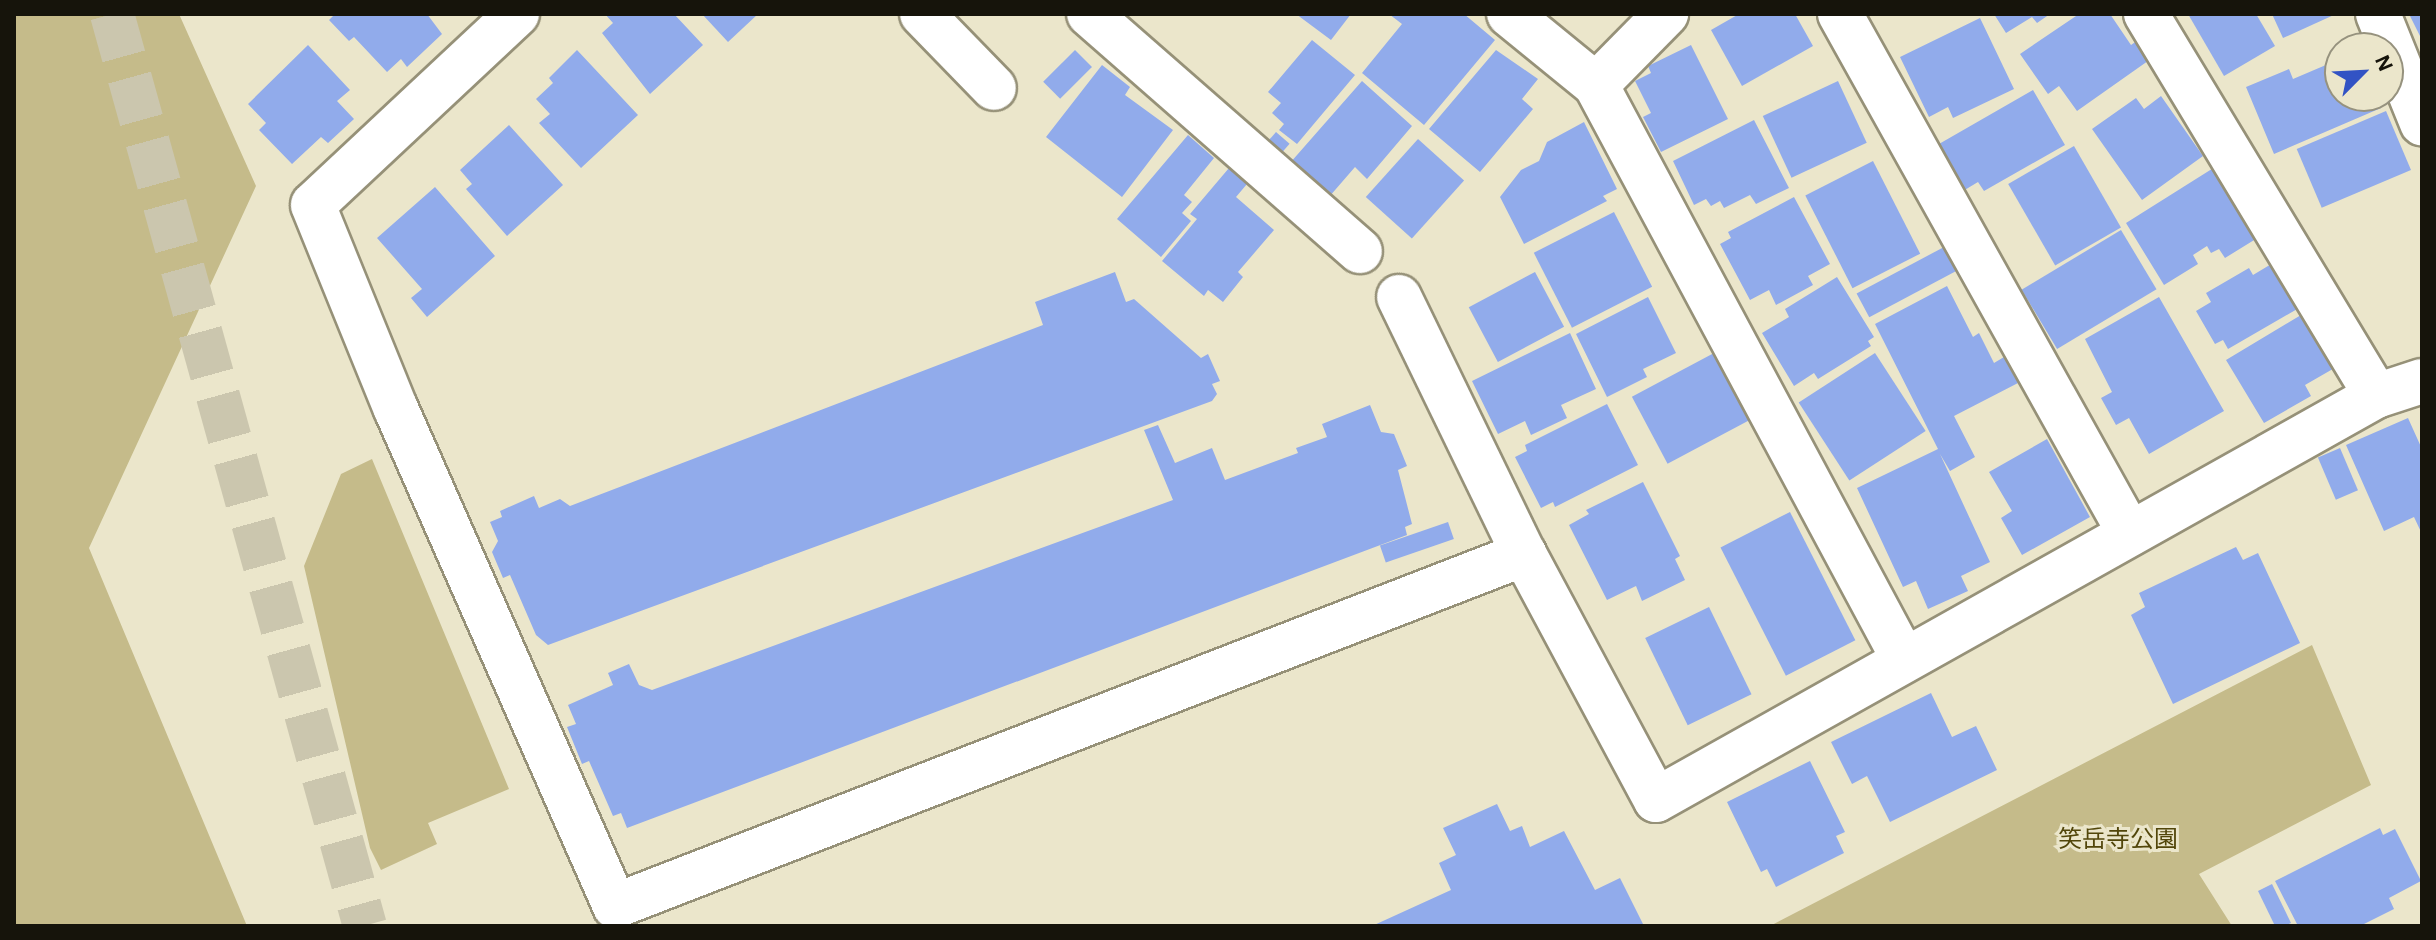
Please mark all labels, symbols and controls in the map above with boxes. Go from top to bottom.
north arrow [2324,32,2404,112]
text: N [2371,52,2397,75]
park label: 笑岳寺公園 [2058,827,2178,855]

